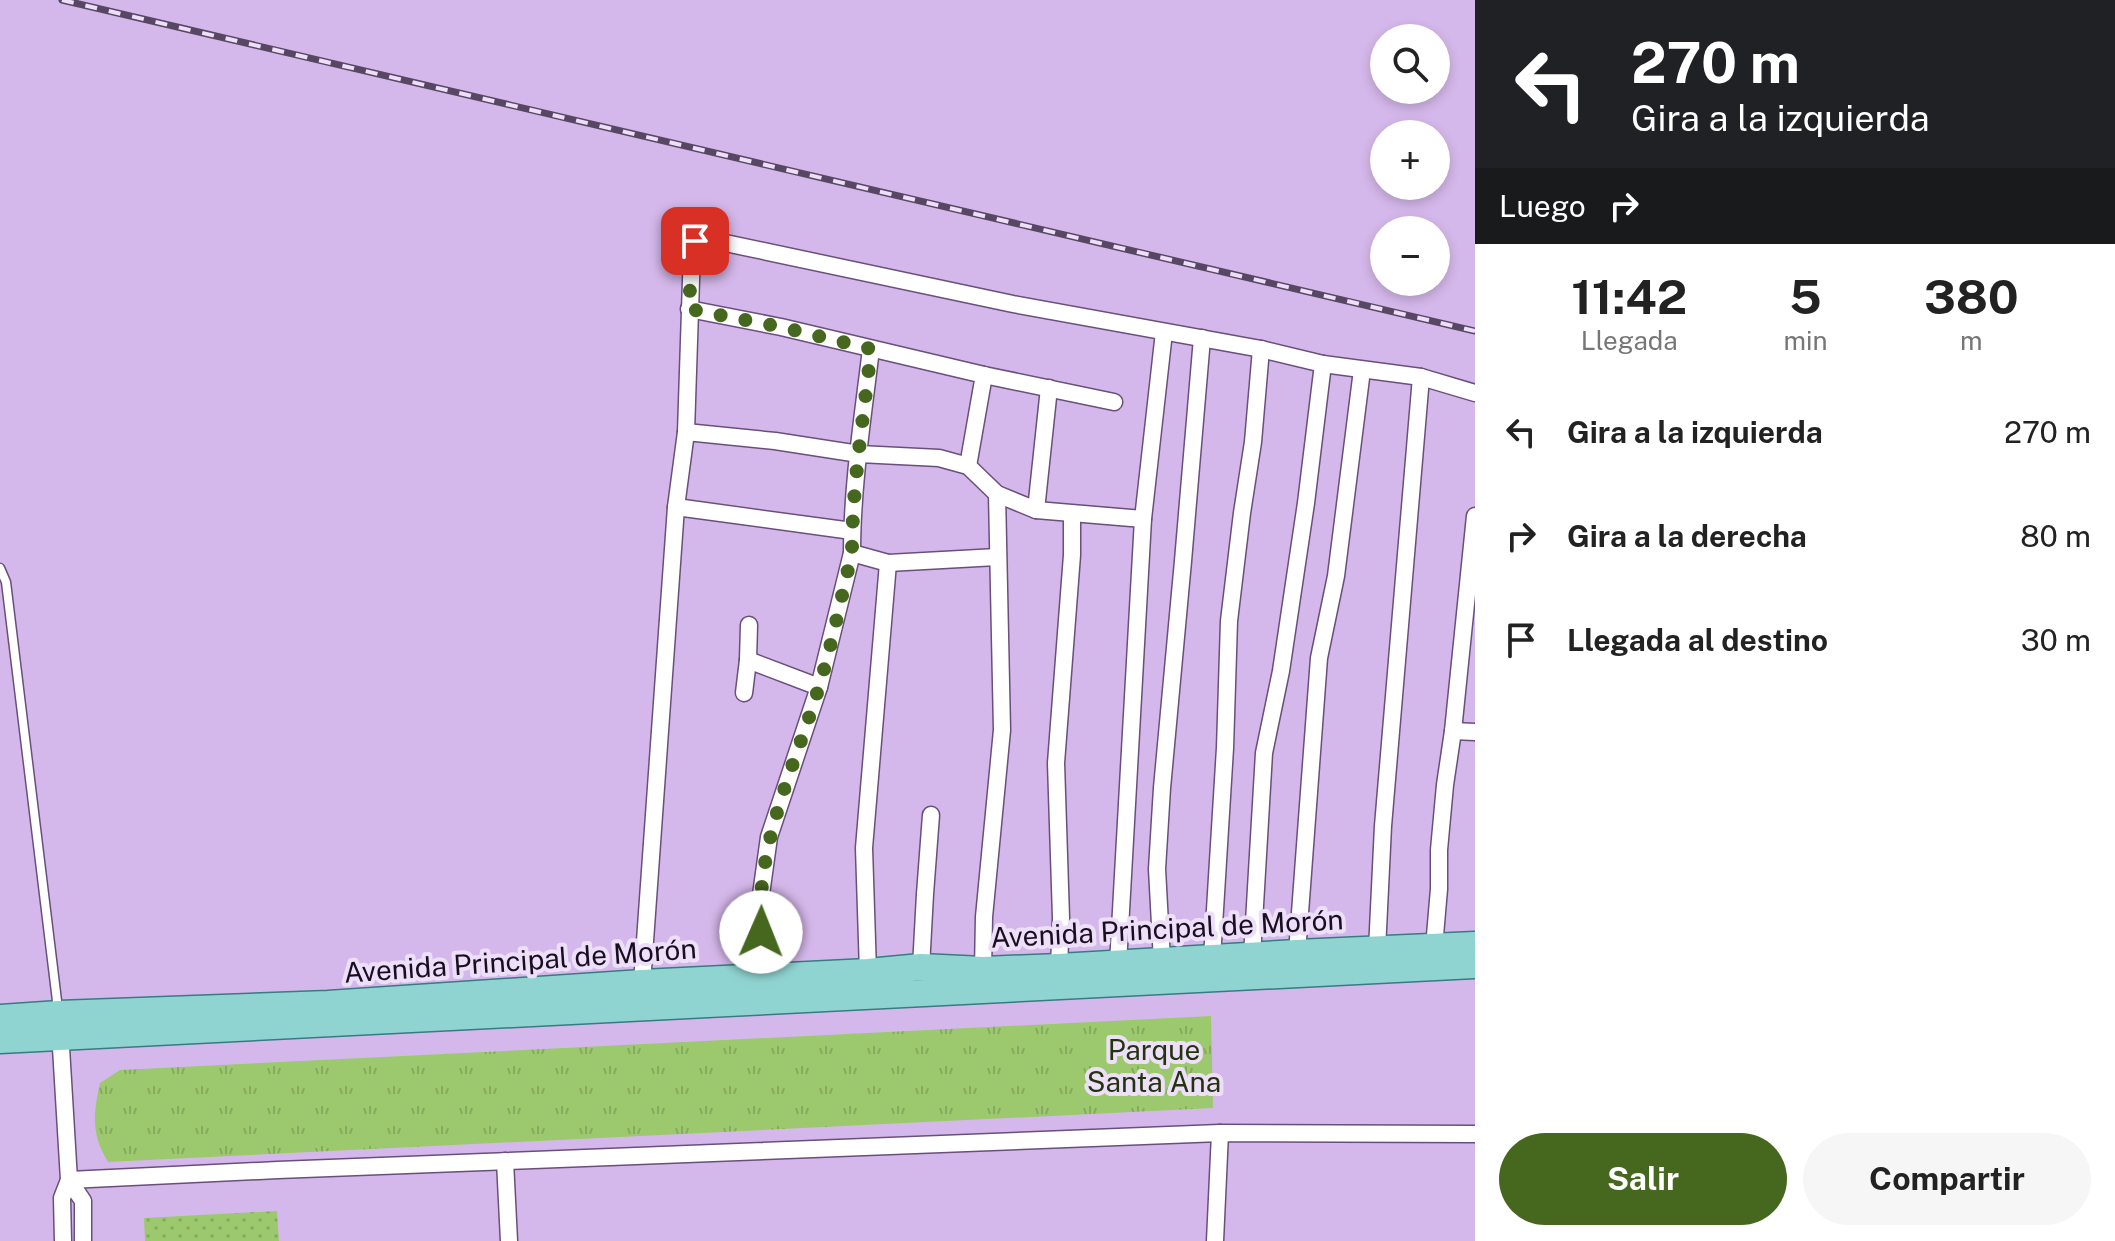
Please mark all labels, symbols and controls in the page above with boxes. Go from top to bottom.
map controls [1370,24,1450,296]
button: search [1370,24,1450,104]
text: 270 m [1631,30,1800,96]
icon: left [1499,32,1603,136]
text: Gira a la izquierda [1631,97,1930,139]
button: + [1370,120,1450,200]
icon: right [1602,184,1646,228]
text: Luego [1499,188,1586,224]
pin [661,207,729,275]
button: − [1370,216,1450,296]
icon: arrive [673,219,717,263]
text: 11:42 [1571,268,1687,325]
text: 5 [1789,268,1822,325]
text: 380 [1924,268,2019,325]
text: Llegada [1581,325,1678,356]
text: min [1783,325,1828,356]
text: m [1960,325,1983,356]
icon: left [1499,410,1543,454]
text: Gira a la izquierda [1567,414,1823,450]
text: 270 m [2004,414,2091,450]
icon: right [1499,514,1543,558]
text: Gira a la derecha [1567,518,1807,554]
text: 80 m [2020,518,2091,554]
icon: arrive [1499,618,1543,662]
text: Llegada al destino [1567,622,1828,658]
text: 30 m [2021,622,2091,658]
position arrow [719,890,803,974]
street label: Avenida Principal de Morón [990,902,1344,954]
street label: Avenida Principal de Morón [343,931,697,989]
park label: Parque Santa Ana [1087,1033,1221,1098]
button: Salir [1499,1133,1787,1225]
button: Compartir [1803,1133,2091,1225]

